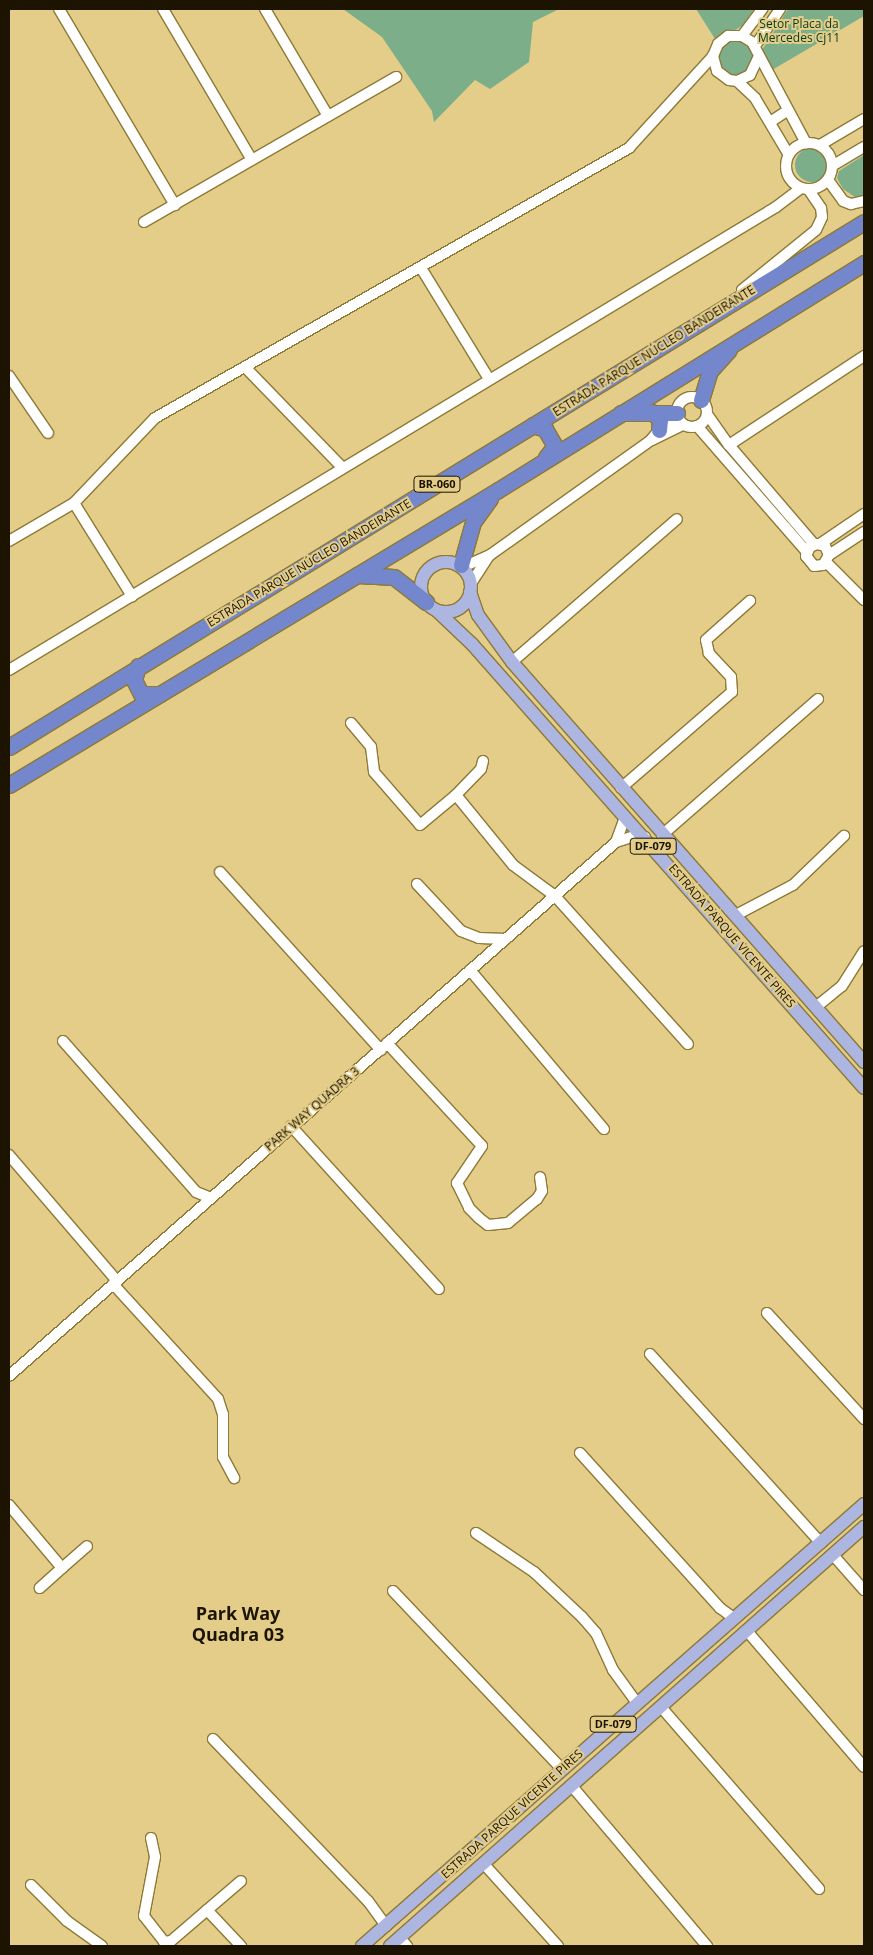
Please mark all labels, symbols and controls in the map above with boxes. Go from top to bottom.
park label: Setor Placa da Mercedes Cj11 [758,17,840,45]
street label: ESTRADA PARQUE NÚCLEO BANDEIRANTE [550,283,758,419]
road number: BR-060 [413,476,461,492]
street label: ESTRADA PARQUE NÚCLEO BANDEIRANTE [204,496,414,630]
road number: DF-079 [629,838,677,854]
street label: ESTRADA PARQUE VICENTE PIRES [666,861,798,1011]
street label: PARK WAY QUADRA 3 [262,1064,362,1154]
district label: Park Way Quadra 03 [192,1603,284,1646]
road number: DF-079 [589,1716,637,1732]
street label: ESTRADA PARQUE VICENTE PIRES [438,1747,586,1881]

